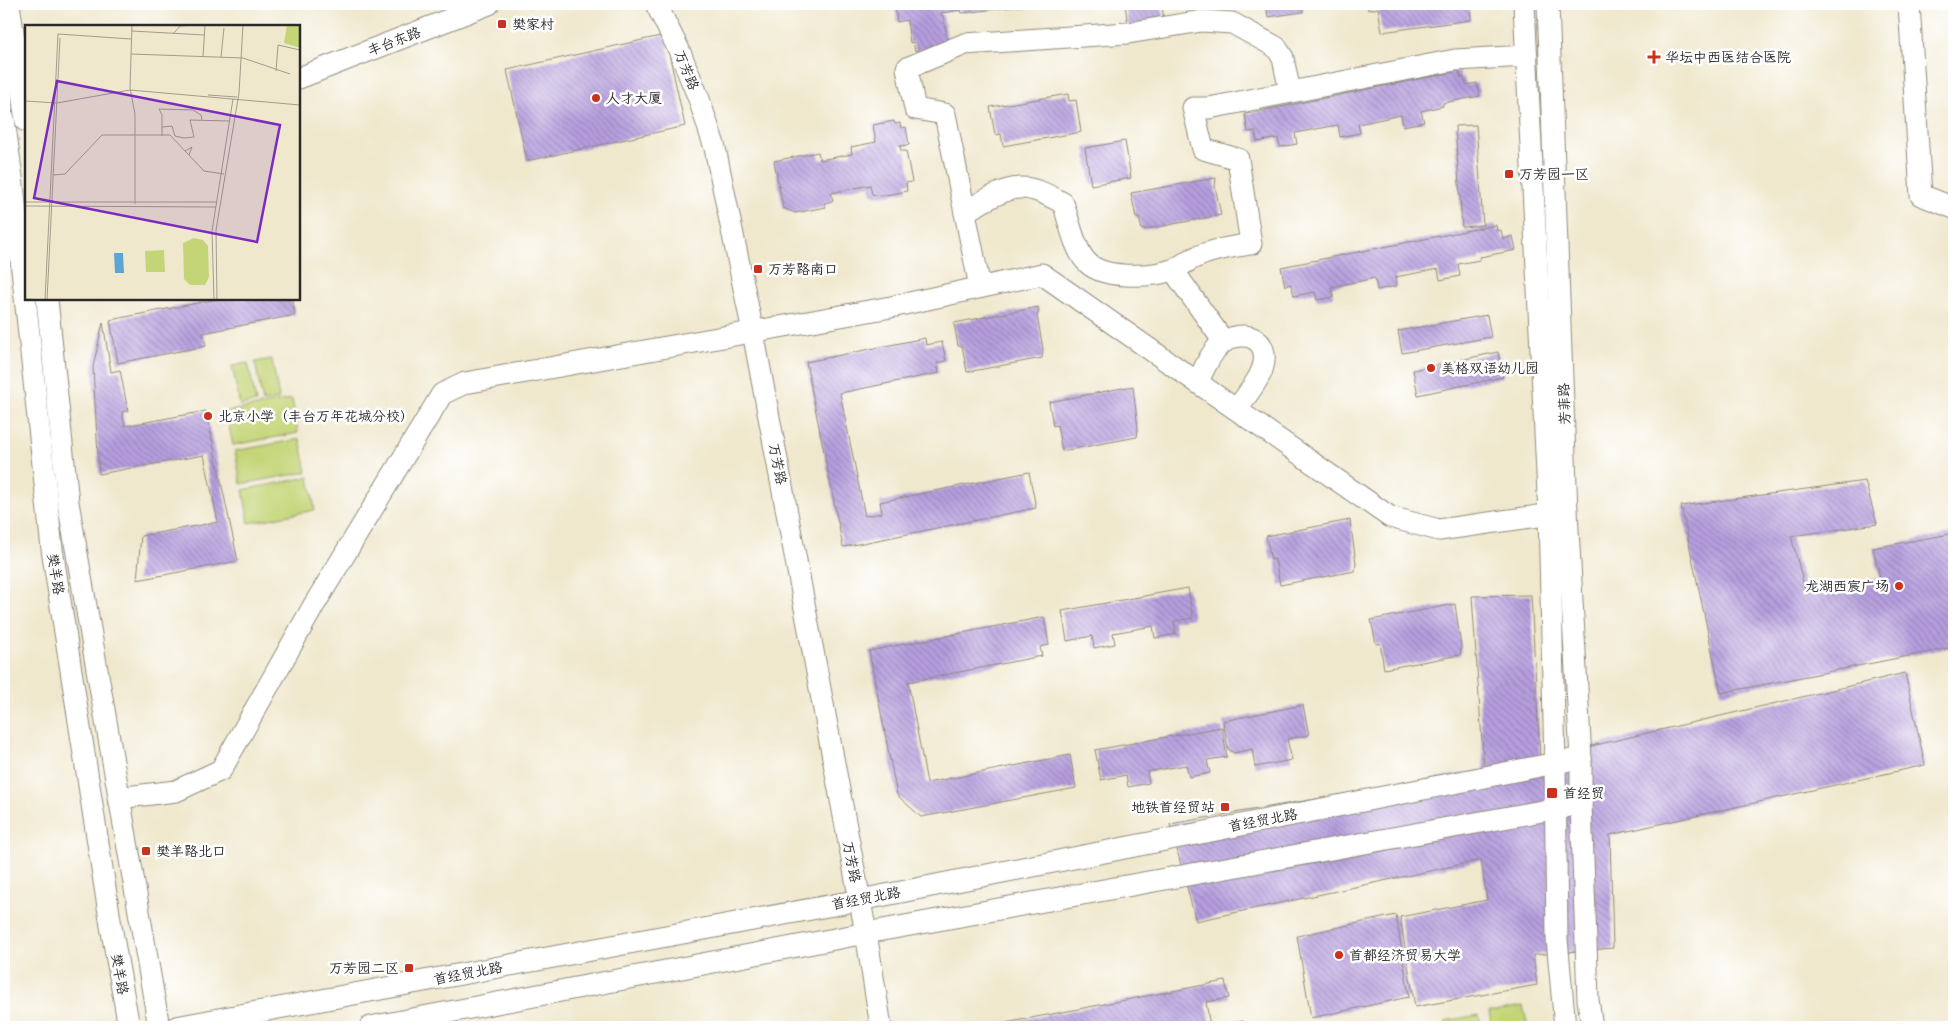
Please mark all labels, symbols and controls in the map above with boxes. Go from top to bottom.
place label: 樊家村 [512,13,554,34]
marker: 樊家村 [496,18,508,30]
street label: 丰台东路 [364,21,424,60]
inset map [25,25,300,300]
street label: 万芳路 [670,46,705,93]
place label: 华坛中西医结合医院 [1665,46,1791,67]
marker: 华坛中西医结合医院 [1647,50,1661,64]
place label: 人才大厦 [606,87,662,108]
marker: 人才大厦 [590,92,602,104]
place label: 万芳园一区 [1519,163,1589,184]
marker: 万芳园一区 [1503,168,1515,180]
place label: 万芳路南口 [768,258,838,279]
marker: 万芳路南口 [752,263,764,275]
place label: 美格双语幼儿园 [1441,357,1539,378]
marker: 美格双语幼儿园 [1425,362,1437,374]
street label: 芳菲路 [1552,383,1575,425]
place label: 北京小学（丰台万年花城分校） [218,405,414,426]
marker: 北京小学（丰台万年花城分校） [202,410,214,422]
street label: 万芳路 [764,441,793,487]
street label: 樊羊路 [43,552,70,596]
place label: 龙湖西宸广场 [1805,575,1889,596]
marker: 龙湖西宸广场 [1893,580,1905,592]
place label: 首经贸 [1563,782,1605,803]
marker: 首经贸 [1545,786,1559,800]
place label: 地铁首经贸站 [1131,796,1215,817]
marker: 地铁首经贸站 [1219,801,1231,813]
street label: 首经贸北路 [1227,803,1299,836]
street label: 万芳路 [838,839,867,885]
place label: 樊羊路北口 [156,840,226,861]
marker: 樊羊路北口 [140,845,152,857]
street label: 首经贸北路 [830,881,902,914]
place label: 首都经济贸易大学 [1349,944,1461,965]
marker: 首都经济贸易大学 [1333,949,1345,961]
street label: 樊羊路 [107,951,134,996]
street label: 首经贸北路 [432,956,504,989]
place label: 万芳园二区 [329,957,399,978]
marker: 万芳园二区 [403,962,415,974]

